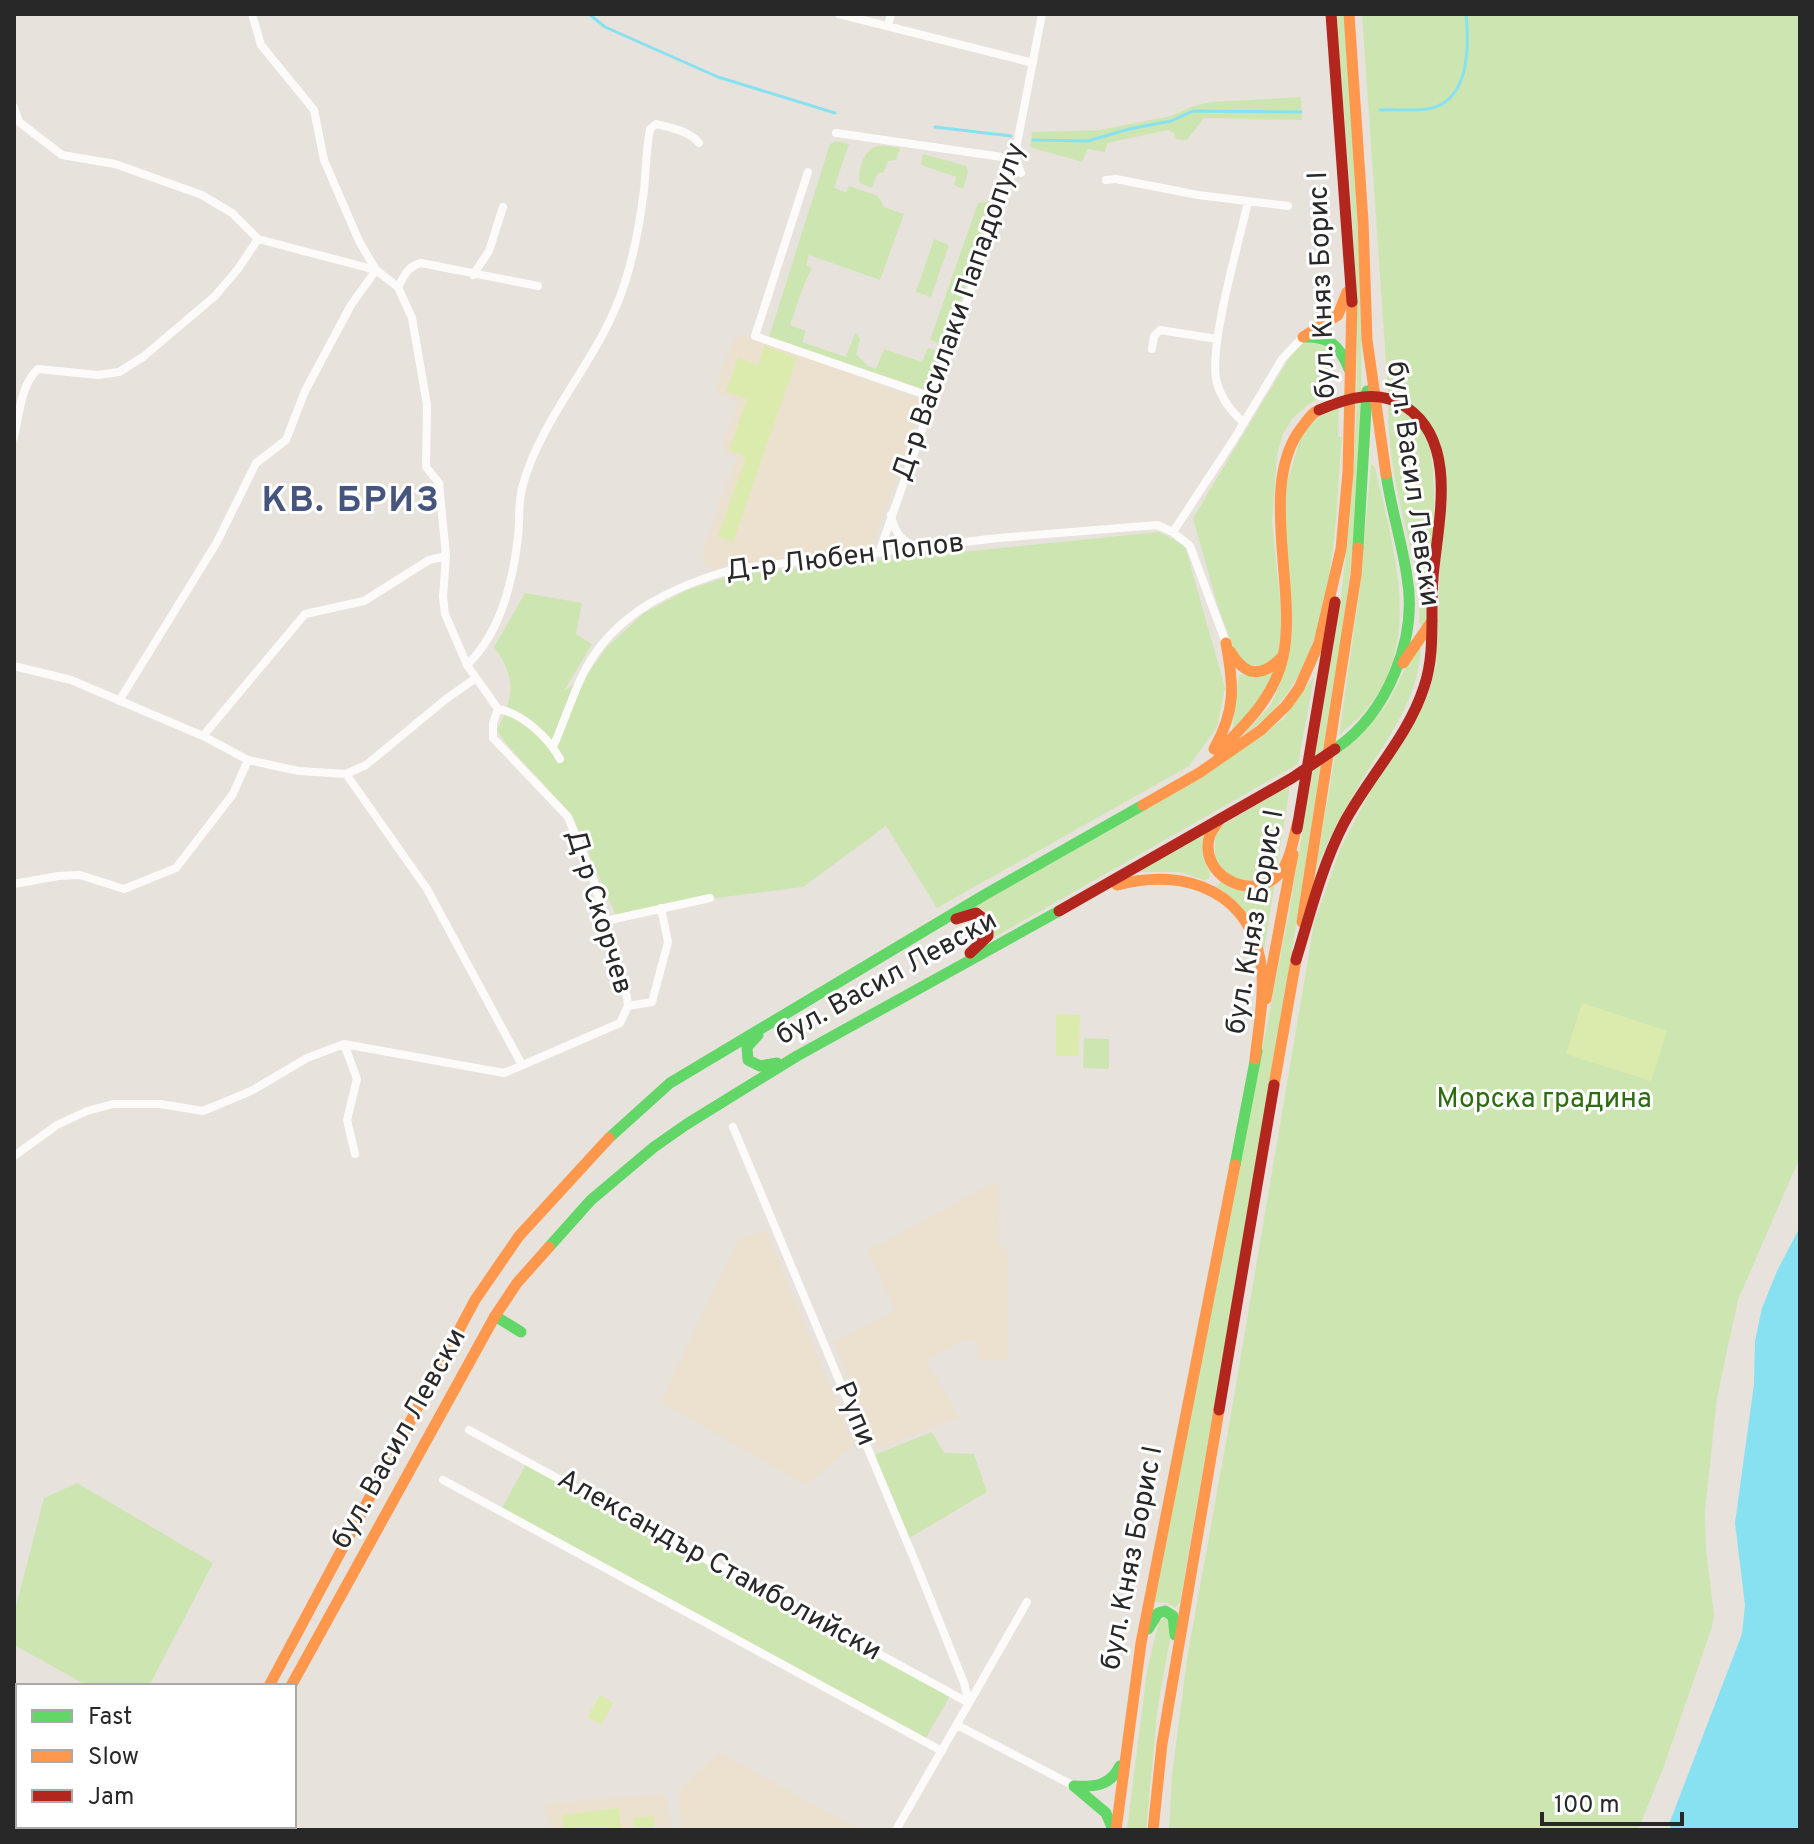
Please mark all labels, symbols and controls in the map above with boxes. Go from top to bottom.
street label: Д-р Василаки Пападопулу [885,138,1035,486]
street label: бул. Княз Борис I [1301,171,1345,399]
street label: бул. Васил Левски [1377,359,1447,609]
district label: КВ. БРИЗ [261,479,441,525]
street label: Д-р Любен Попов [724,526,966,590]
street label: бул. Княз Борис I [1219,807,1293,1037]
street label: Д-р Скорчев [556,825,640,999]
street label: бул. Васил Левски [770,903,1004,1055]
park label: Морска градина [1436,1082,1652,1118]
street label: бул. Васил Левски [324,1322,476,1556]
street label: Рупи [824,1376,884,1452]
street label: бул. Княз Борис I [1094,1443,1172,1673]
street label: Александър Стамболийски [551,1462,887,1670]
legend [16,1684,296,1828]
text: Fast [88,1703,132,1733]
text: Slow [88,1743,139,1773]
scale bar [1542,1776,1682,1826]
text: Jam [88,1783,134,1813]
text: 100 m [1554,1791,1620,1821]

